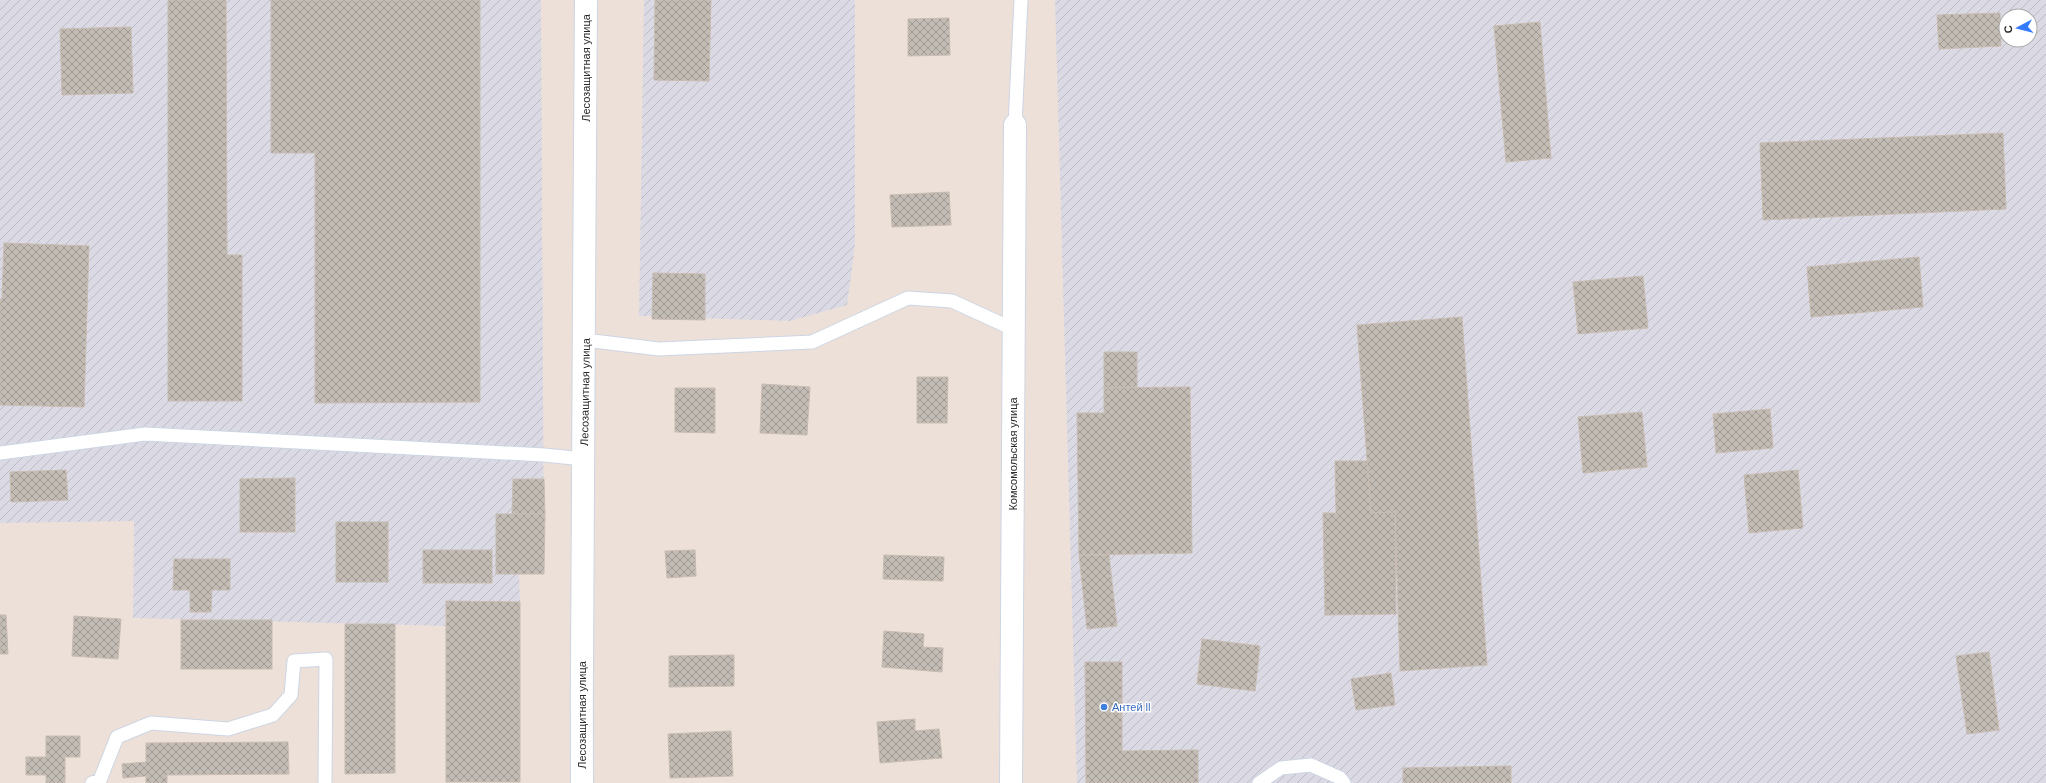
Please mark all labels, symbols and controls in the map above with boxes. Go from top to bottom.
north arrow [1998,8,2038,48]
street label: Лесозащитная улица [579,13,593,122]
text: С [2001,24,2016,34]
street label: Лесозащитная улица [577,337,593,446]
street label: Комсомольская улица [1006,397,1020,511]
street label: Лесозащитная улица [575,660,589,769]
place label: Антей II [1112,700,1151,714]
marker: Антей II [1099,702,1109,712]

